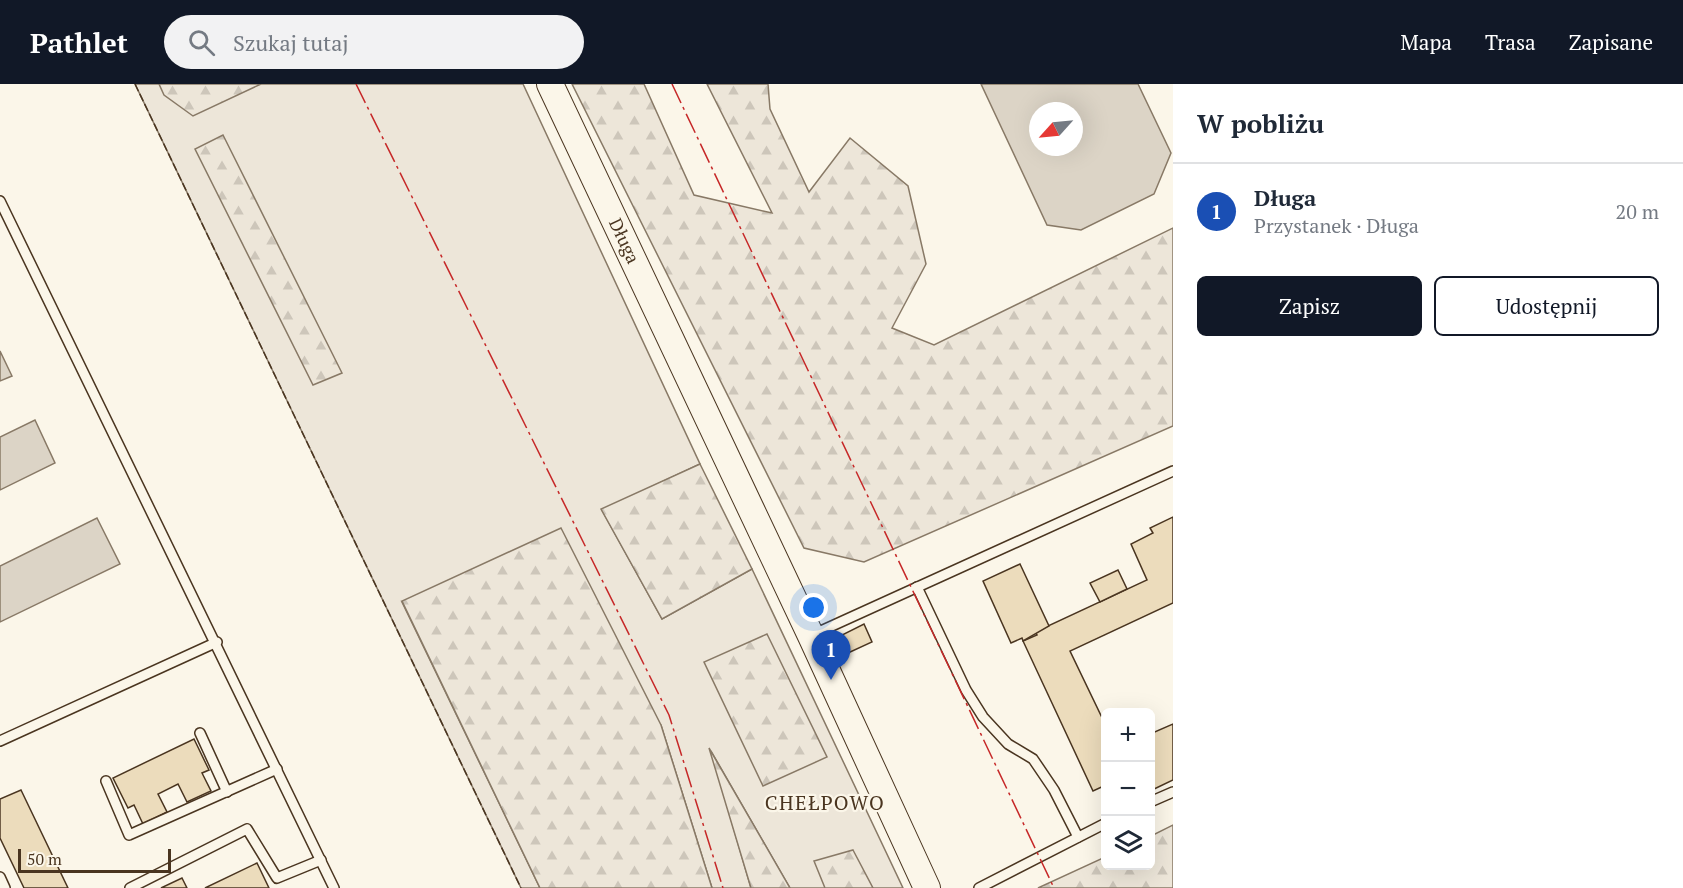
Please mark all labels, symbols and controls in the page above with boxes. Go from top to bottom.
search box [164,15,584,69]
text: Pathlet [30,24,128,61]
icon: search [185,26,218,59]
text: Szukaj tutaj [233,28,349,57]
text: Mapa [1401,28,1452,56]
text: Trasa [1485,28,1536,56]
text: Zapisane [1569,28,1653,56]
north arrow [1029,102,1083,156]
text: W pobliżu [1197,106,1324,140]
text: Długa [1254,183,1316,212]
text: 1 [1211,198,1222,225]
text: 20 m [1616,198,1659,225]
text: Przystanek · Długa [1254,212,1419,239]
street label: Długa [604,214,646,267]
button: Zapisz [1197,276,1422,336]
button: Udostępnij [1434,276,1659,336]
your location [799,593,828,622]
pin: 1 [812,630,850,680]
map controls [1101,708,1155,870]
button: + [1101,708,1155,762]
button: − [1101,762,1155,816]
district label: CHEŁPOWO [765,789,885,816]
button: layers [1101,816,1155,870]
scale bar [18,846,171,874]
text: 50 m [27,848,62,870]

